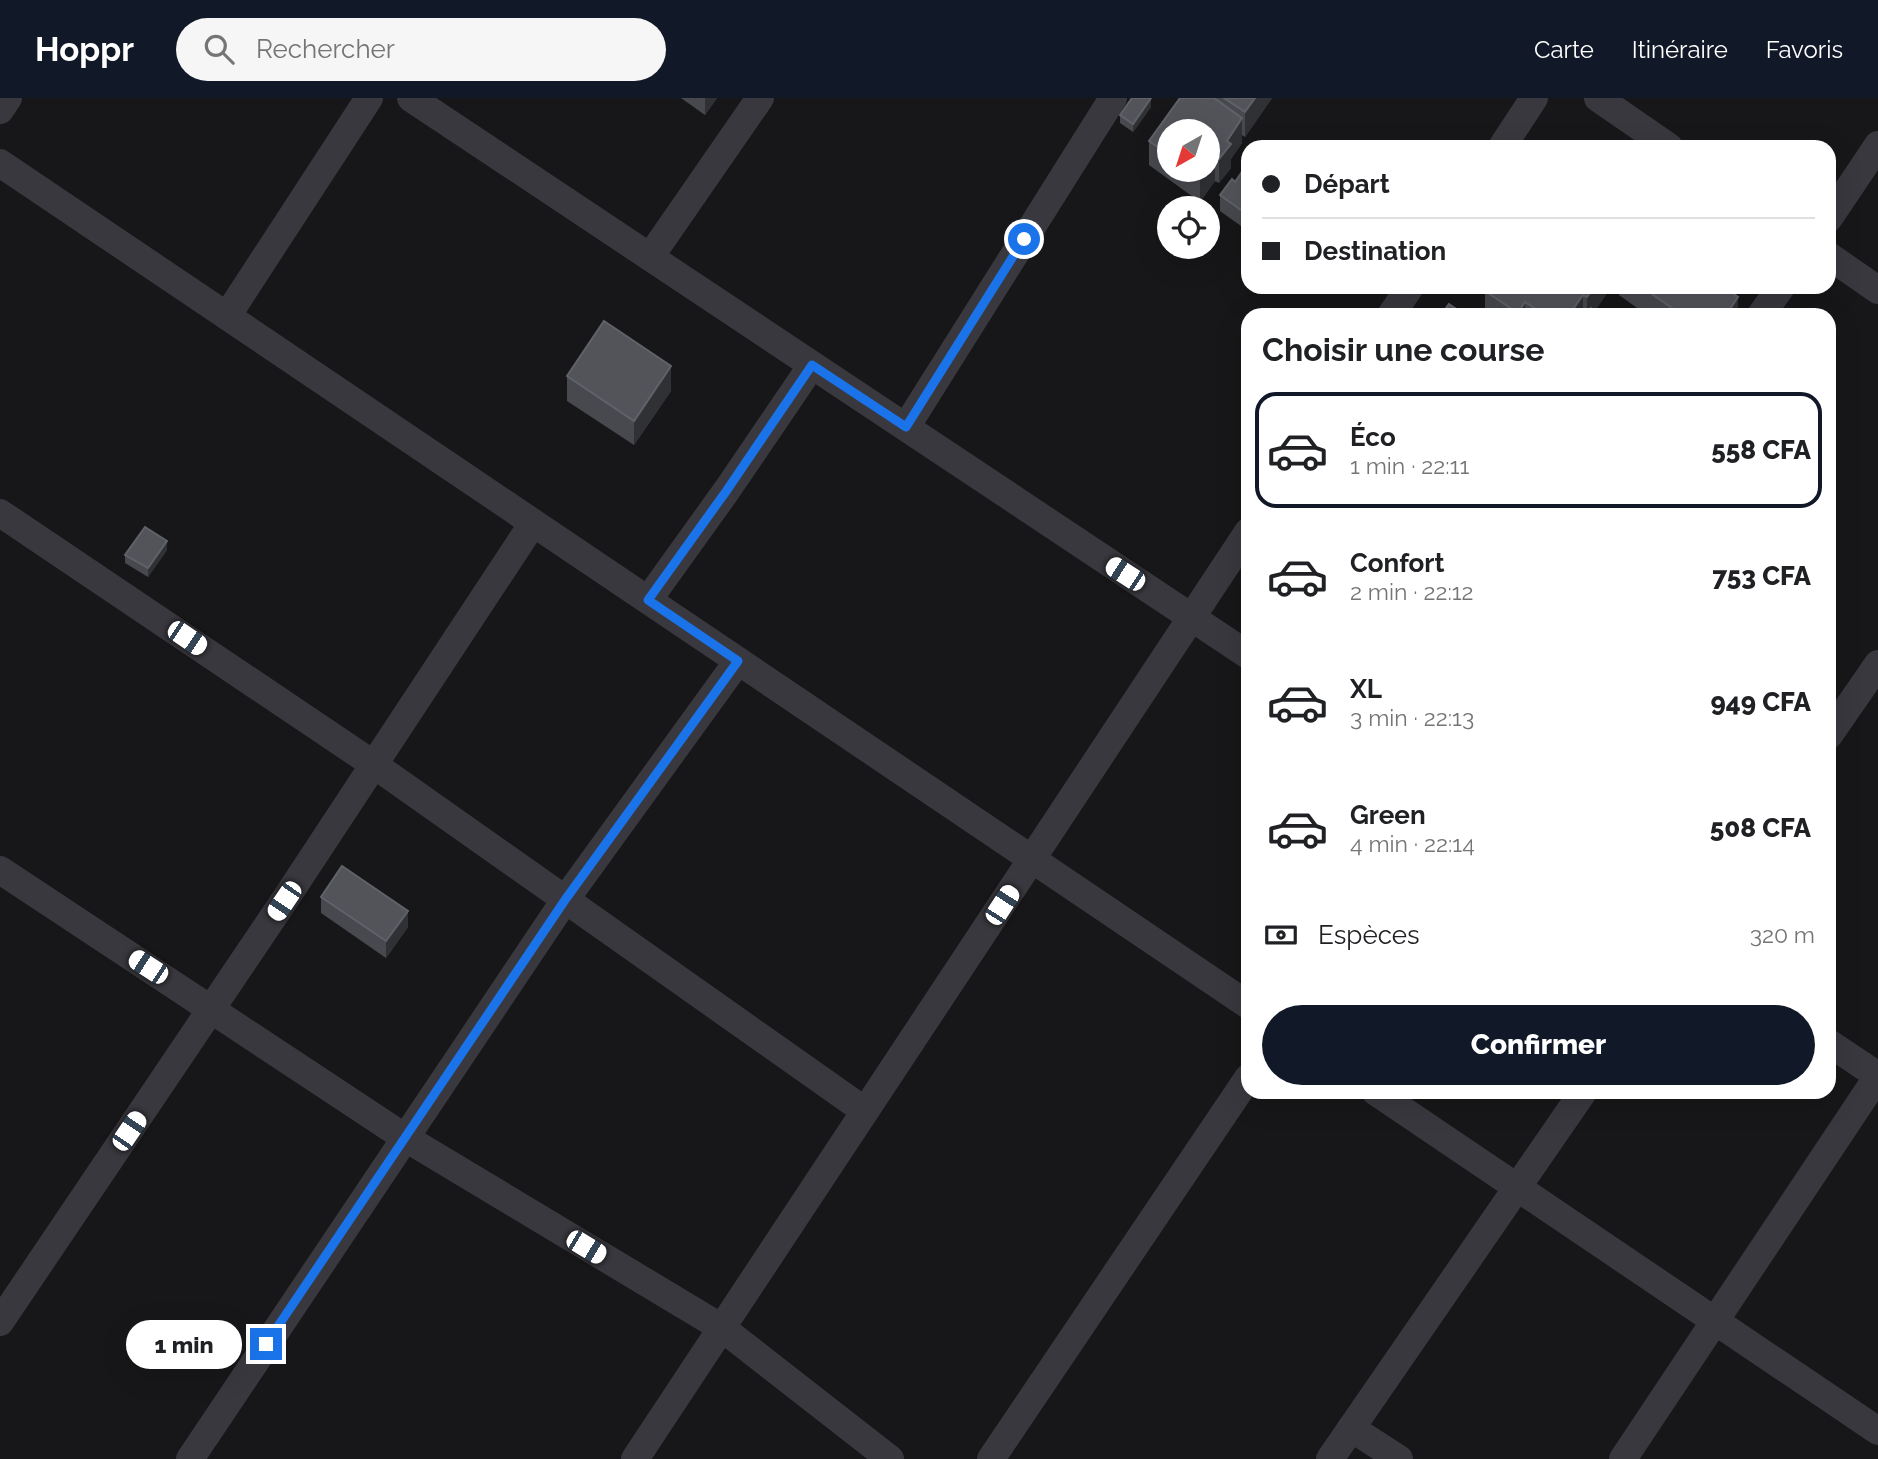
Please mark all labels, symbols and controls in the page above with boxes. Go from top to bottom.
search box [176,18,666,81]
text: Hoppr [35,30,134,69]
icon: search [200,30,238,68]
text: Rechercher [256,34,395,64]
text: Carte [1534,35,1594,64]
text: Itinéraire [1632,35,1728,64]
text: Favoris [1766,35,1843,64]
north arrow [1157,119,1220,182]
map controls [1157,119,1220,259]
text: Départ [1304,169,1390,199]
button: locate [1157,196,1220,259]
route start [1008,223,1040,255]
text: Destination [1304,236,1446,266]
text: Choisir une course [1262,331,1545,368]
icon: car [1266,419,1329,482]
text: Éco [1350,422,1396,452]
text: 558 CFA [1711,435,1811,465]
text: 1 min · 22:11 [1350,452,1469,479]
icon: car [1266,545,1329,608]
text: Confort [1350,548,1444,578]
car [1102,554,1149,594]
text: 753 CFA [1712,561,1811,591]
text: 2 min · 22:12 [1350,578,1474,605]
car [164,618,211,658]
icon: car [1266,671,1329,734]
text: XL [1350,674,1382,704]
text: 949 CFA [1710,687,1811,717]
text: 3 min · 22:13 [1350,704,1474,731]
icon: car [1266,797,1329,860]
text: Green [1350,800,1426,830]
text: 508 CFA [1710,813,1811,843]
text: 4 min · 22:14 [1350,830,1475,857]
car [264,878,305,924]
car [982,882,1023,928]
icon: cash [1262,916,1300,954]
text: Espèces [1318,920,1420,950]
text: 320 m [1750,921,1815,948]
car [125,947,172,987]
button: Confirmer [1262,1005,1815,1085]
car [109,1108,150,1154]
car [563,1227,610,1267]
callout: 1 min [126,1320,242,1368]
route end [250,1328,282,1360]
text: 1 min [154,1331,214,1358]

